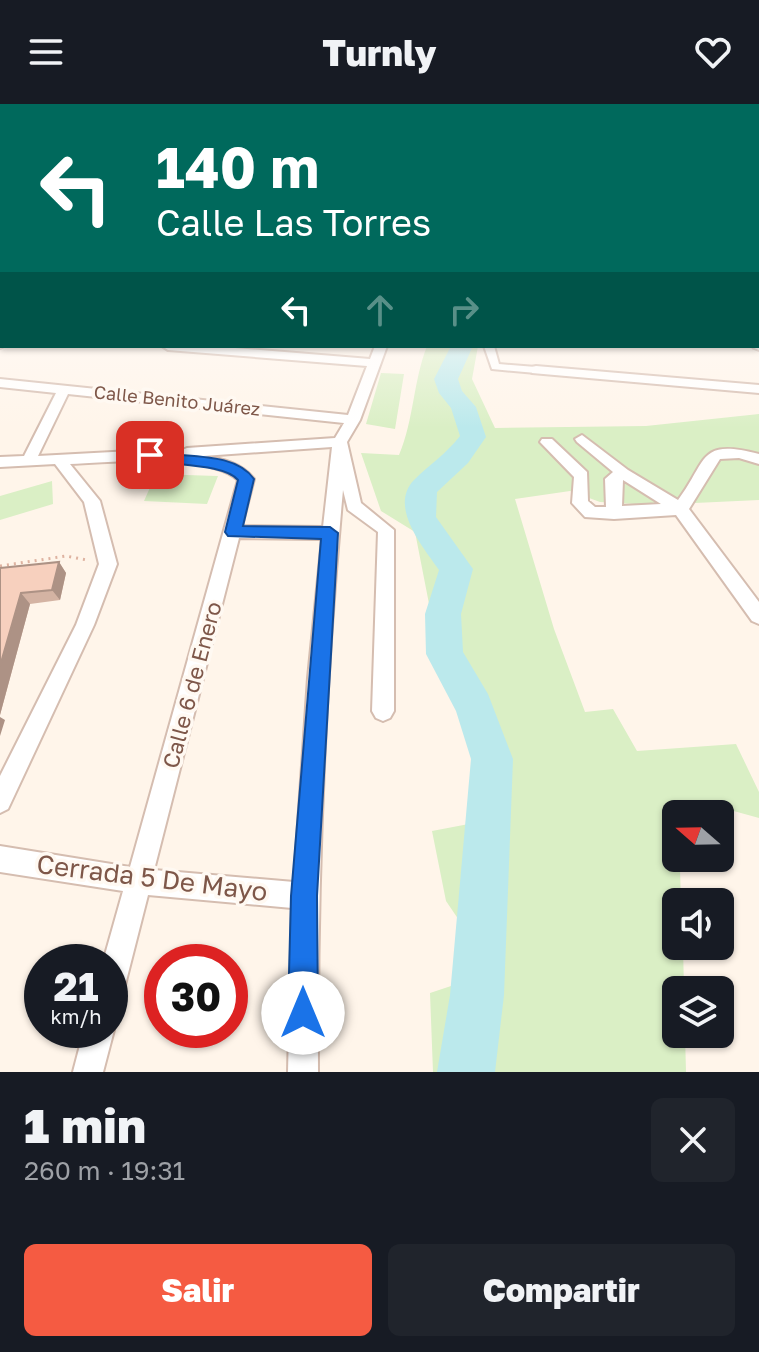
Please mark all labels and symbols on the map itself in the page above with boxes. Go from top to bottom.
street label: Calle Benito Juárez [93,380,261,420]
pin [116,421,184,489]
street label: Calle 6 de Enero [156,599,227,771]
north arrow [662,800,734,872]
street label: Cerrada 5 De Mayo [35,848,269,907]
speed limit sign: 30 [144,944,248,1048]
position arrow [261,971,345,1055]

